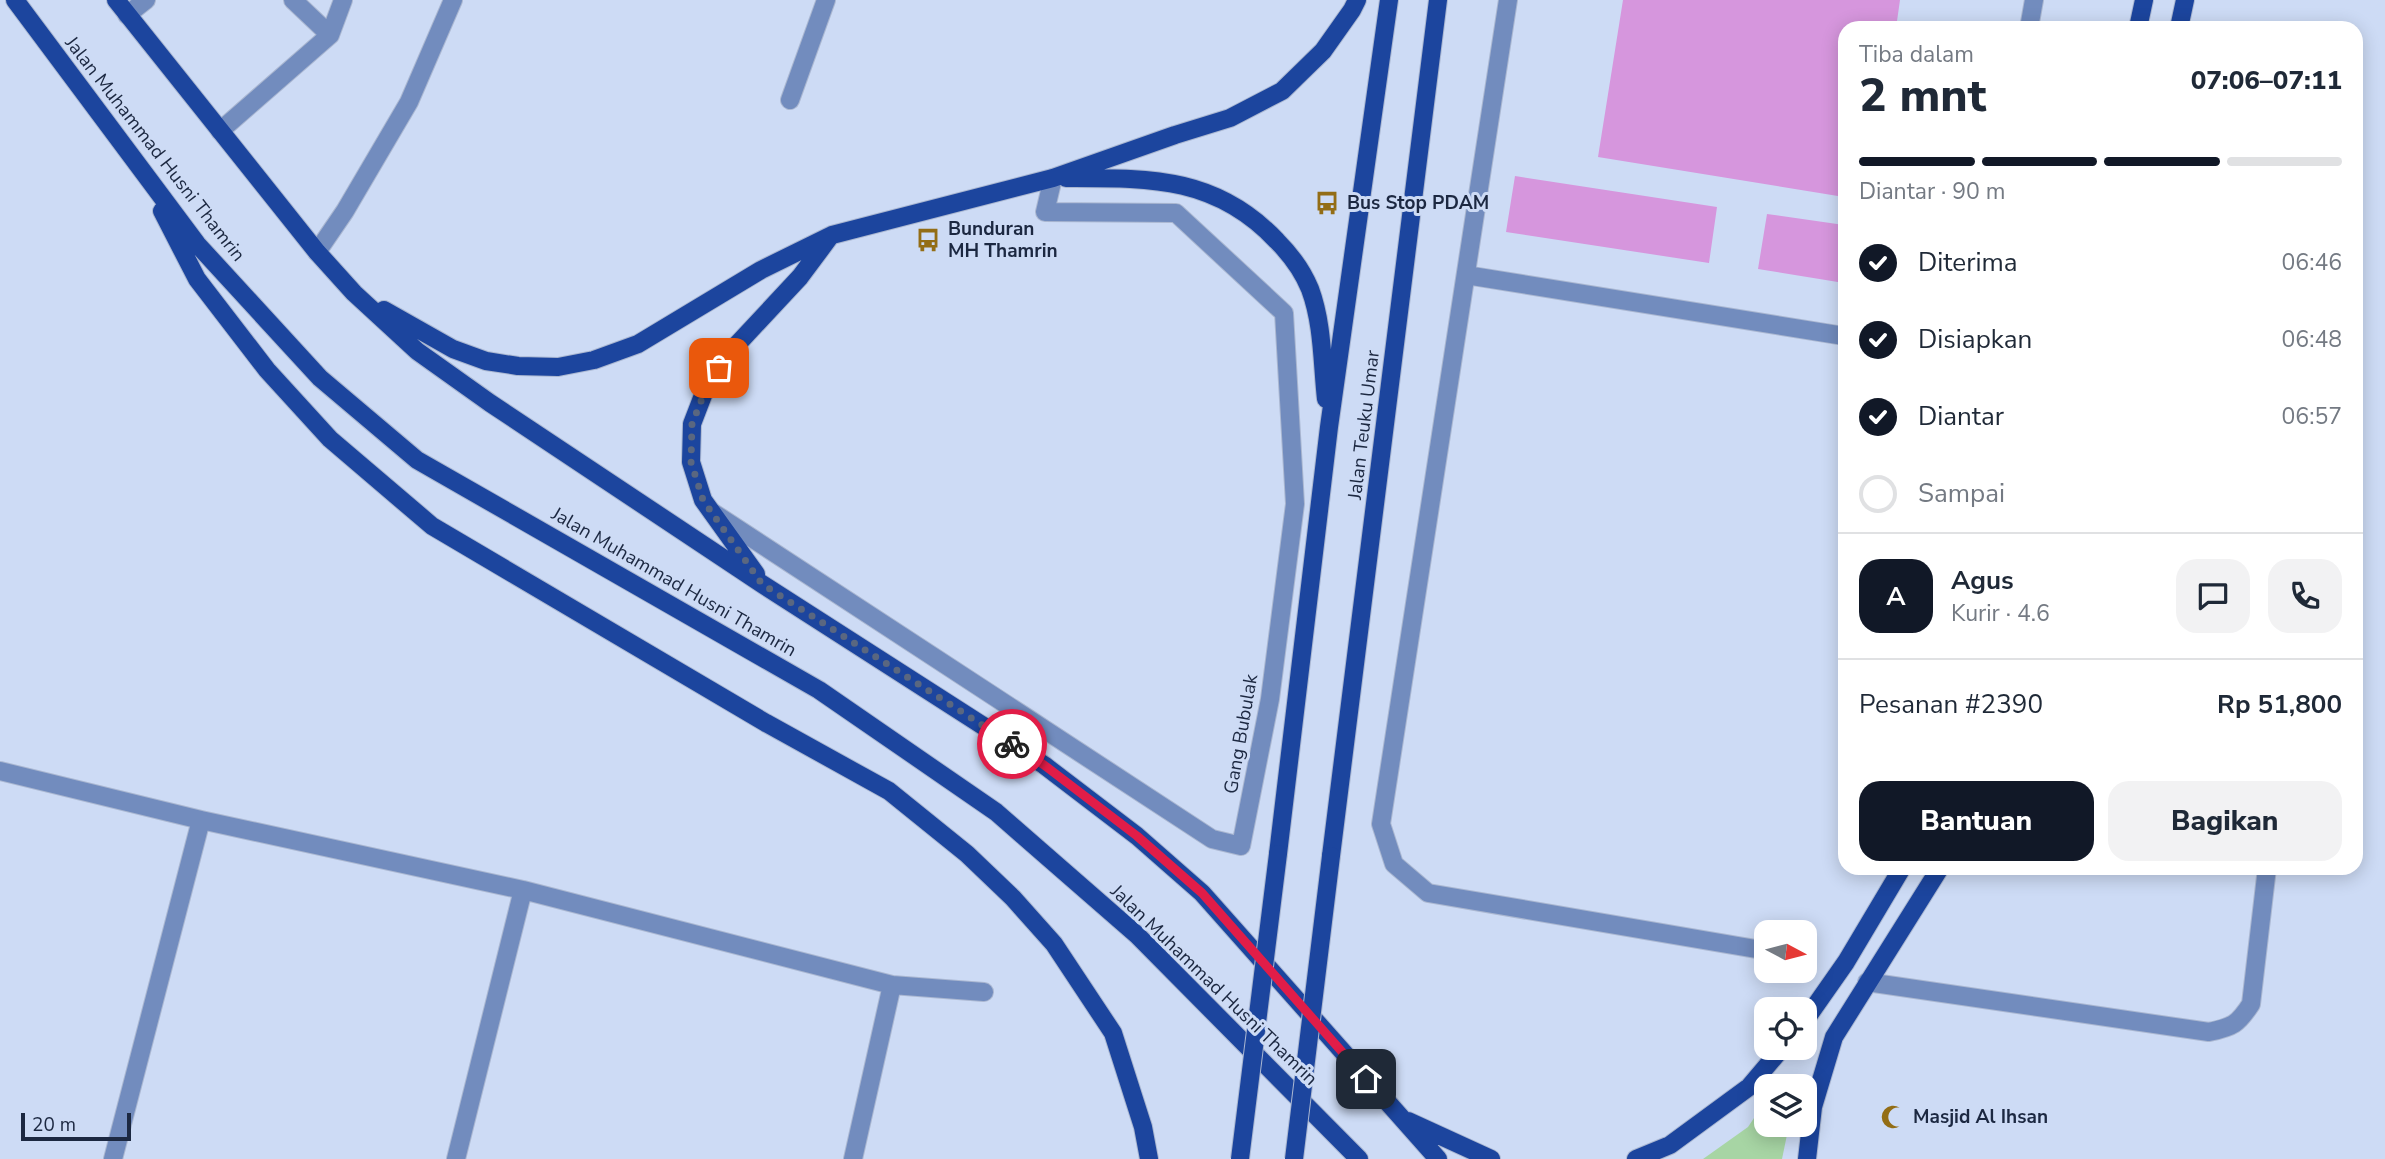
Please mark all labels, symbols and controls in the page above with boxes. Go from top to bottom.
street label: Jalan Muhammad Husni Thamrin [58,30,251,267]
text: Tiba dalam [1859,39,1974,70]
text: 07:06–07:11 [2191,63,2342,98]
text: 2 mnt [1859,64,1986,127]
text: Diantar · 90 m [1859,176,2005,207]
bus stop icon: Bus Stop PDAM [1313,189,1341,217]
place label: Bus Stop PDAM [1347,190,1489,216]
place label: Bunduran MH Thamrin [948,216,1058,264]
bus stop icon: Bunduran MH Thamrin [914,226,942,254]
icon: check [1859,244,1897,282]
text: Diterima [1918,245,2018,280]
text: 06:46 [2282,247,2342,278]
icon: check [1859,321,1897,359]
text: Disiapkan [1918,322,2032,357]
text: 06:48 [2282,324,2342,355]
pin [689,338,749,398]
icon: bag [700,349,738,387]
street label: Jalan Teuku Umar [1342,349,1386,502]
icon: check [1859,398,1897,436]
text: Diantar [1918,399,2004,434]
text: 06:57 [2282,401,2342,432]
text: Sampai [1918,476,2005,511]
street label: Jalan Muhammad Husni Thamrin [546,501,801,663]
button: chat [2176,559,2250,633]
button: phone [2268,559,2342,633]
text: Agus [1951,563,2014,598]
text: A [1886,579,1906,614]
text: Kurir · 4.6 [1951,598,2050,629]
street label: Gang Bubulak [1218,672,1264,796]
text: Pesanan #2390 [1859,687,2043,722]
text: Rp 51,800 [2217,687,2342,722]
courier [977,709,1047,779]
icon: bike [993,725,1031,763]
button: Bantuan [1859,781,2094,861]
button: Bagikan [2108,781,2342,861]
street label: Jalan Muhammad Husni Thamrin [1104,878,1323,1091]
north arrow [1754,920,1816,984]
map controls [1754,920,1817,1137]
button: locate [1754,997,1817,1060]
pin [1336,1049,1396,1109]
icon: home [1347,1060,1385,1098]
button: layers [1754,1074,1817,1137]
mosque icon: Masjid Al Ihsan [1879,1103,1907,1131]
place label: Masjid Al Ihsan [1913,1104,2048,1130]
scale bar [21,1110,131,1142]
text: 20 m [32,1112,76,1138]

